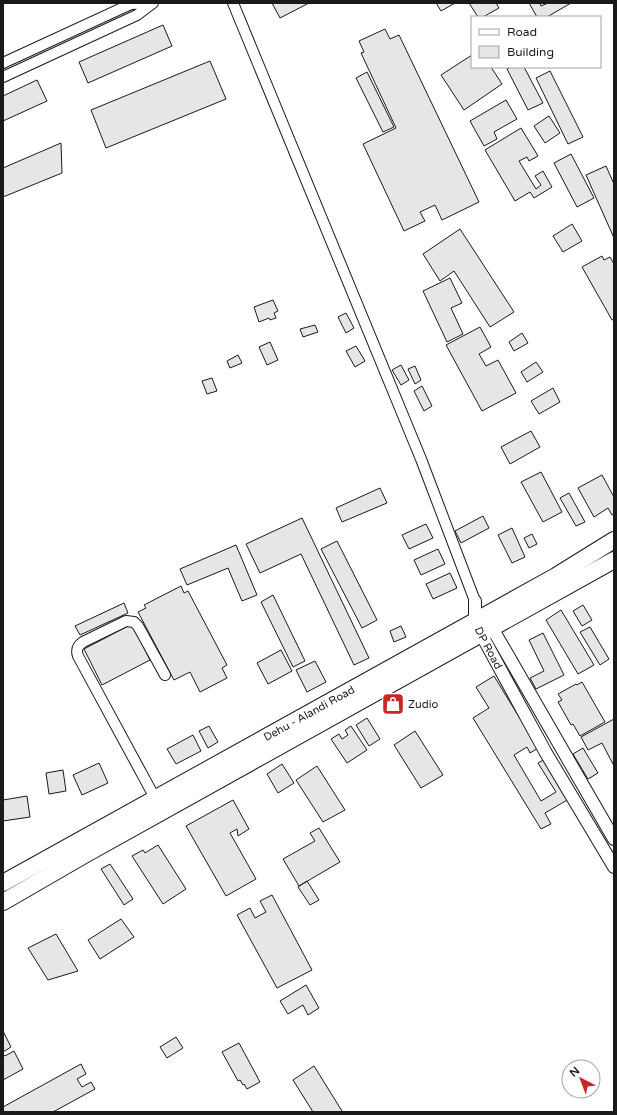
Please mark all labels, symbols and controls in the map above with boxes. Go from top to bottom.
legend [471,16,601,68]
text: Road [507,25,537,39]
text: Building [507,45,554,59]
street label: DP Road [472,625,505,672]
street label: Dehu - Alandi Road [262,683,357,744]
shop icon: Zudio [380,691,406,717]
place label: Zudio [408,698,438,711]
north arrow [561,1059,601,1099]
text: N [567,1064,582,1080]

